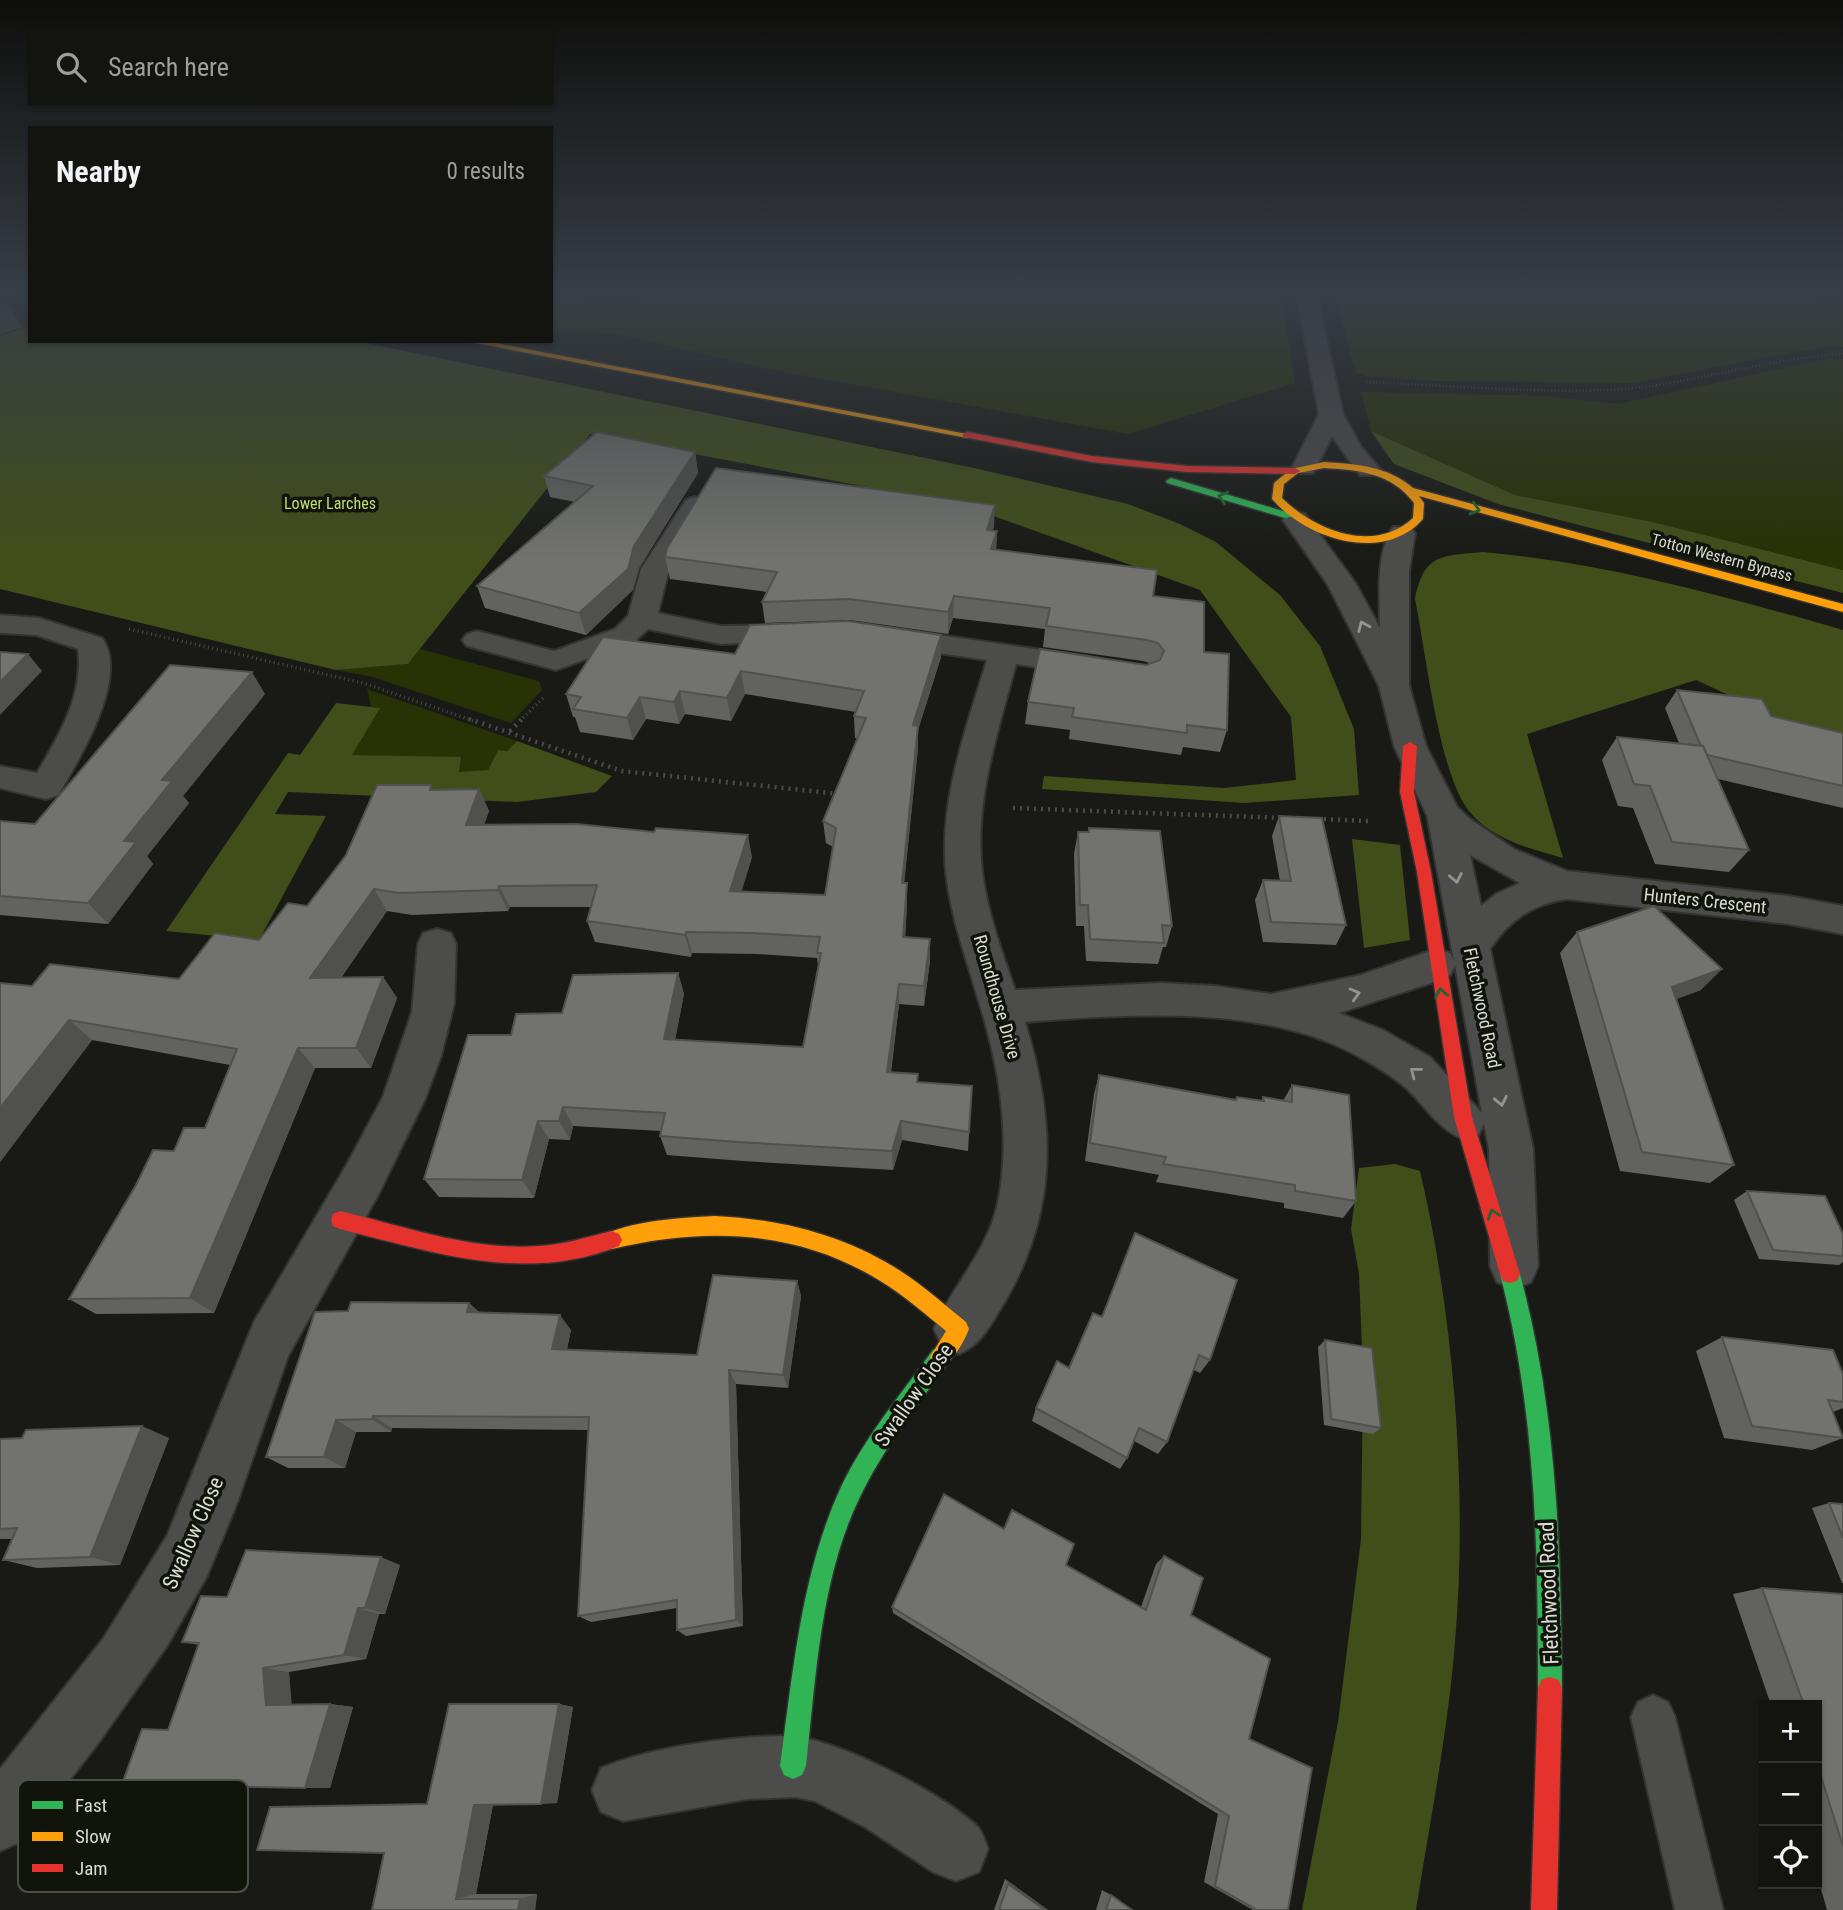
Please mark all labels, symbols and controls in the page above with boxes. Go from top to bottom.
search box [28,28,553,105]
icon: search [52,48,90,86]
text: Search here [108,52,229,82]
text: Nearby [56,154,141,189]
text: 0 results [447,158,525,185]
one-way arrow [1218,491,1230,506]
park label: Lower Larches [284,494,376,513]
one-way arrow [1469,501,1481,516]
street label: Totton Western Bypass [1649,530,1794,585]
one-way arrow [1357,620,1371,633]
one-way arrow [1448,872,1463,884]
street label: Hunters Crescent [1643,884,1767,917]
street label: Roundhouse Drive [970,932,1025,1061]
street label: Fletchwood Road [1459,946,1505,1070]
one-way arrow [1435,987,1450,999]
one-way arrow [1349,988,1361,1002]
one-way arrow [1411,1068,1423,1081]
one-way arrow [1493,1095,1508,1107]
one-way arrow [1486,1209,1501,1221]
street label: Swallow Close [870,1339,958,1451]
street label: Swallow Close [158,1473,228,1593]
street label: Fletchwood Road [1535,1521,1563,1665]
map controls [1759,1700,1822,1889]
button: + [1759,1700,1822,1763]
button: − [1759,1763,1822,1826]
legend [18,1780,248,1892]
text: Fast [75,1794,107,1817]
text: Slow [75,1825,111,1848]
button: locate [1759,1826,1822,1889]
text: Jam [75,1857,108,1880]

